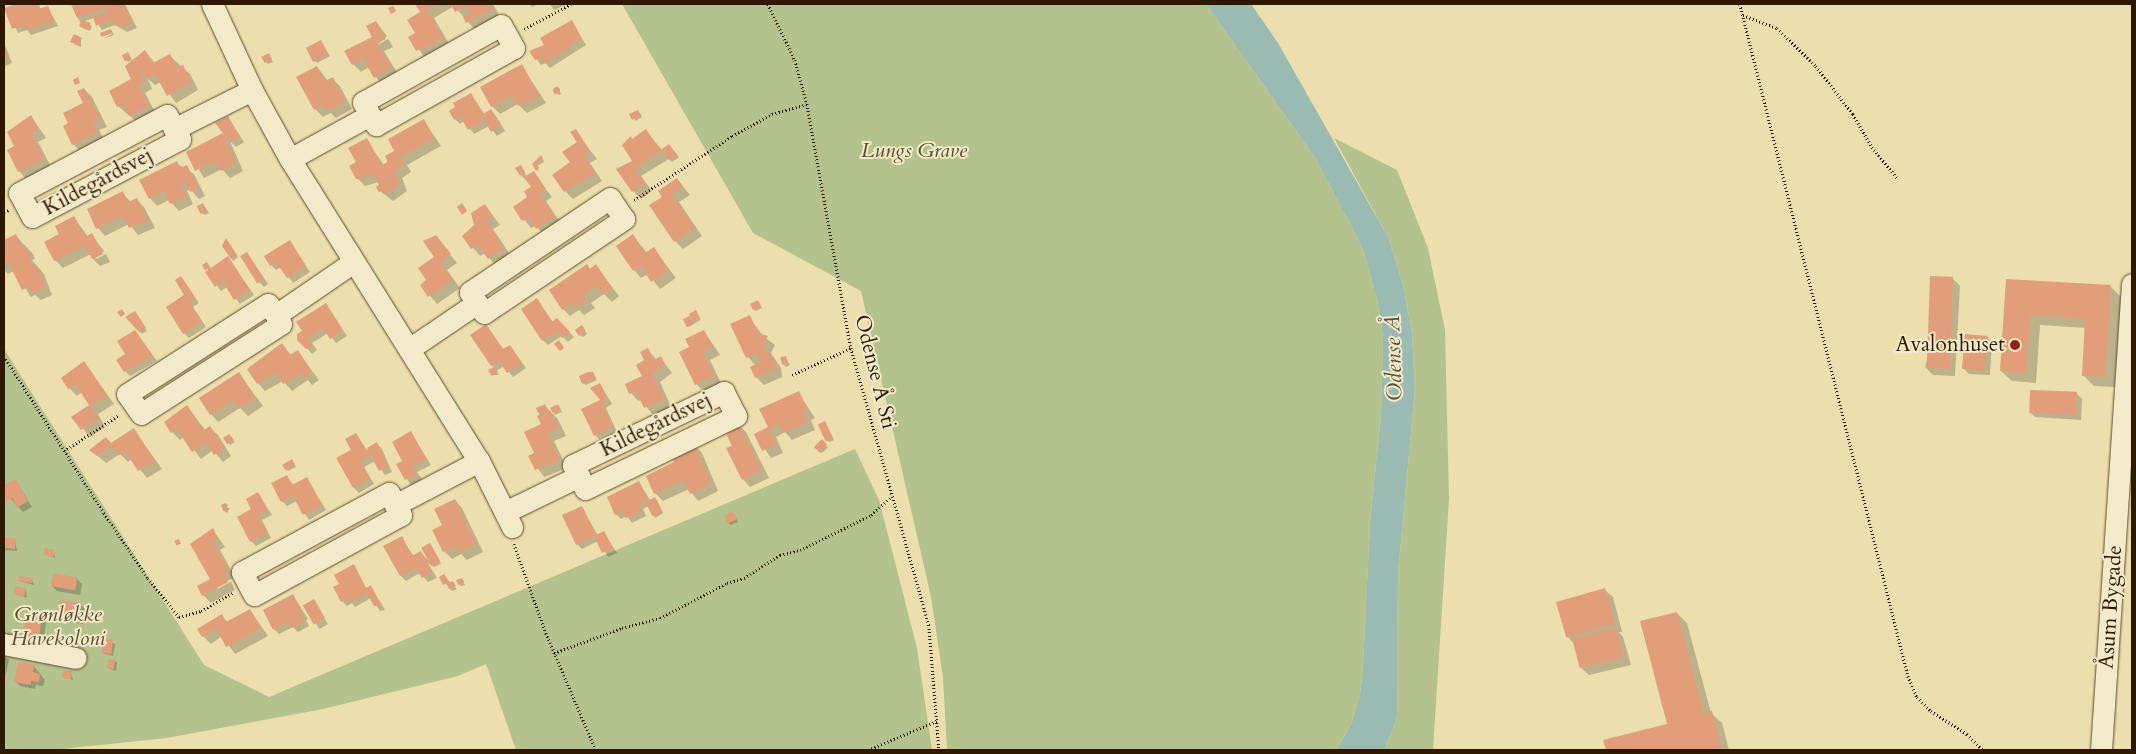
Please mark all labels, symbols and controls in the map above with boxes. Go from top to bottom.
park label: Lungs Grave [861,138,967,164]
street label: Kildegårdsvej [39,143,157,221]
street label: Odense Å Sti [849,312,901,432]
water label: Odense Å [1379,314,1409,402]
place label: Avalonhuset [1895,332,2005,358]
marker: Avalonhuset [2009,339,2021,351]
street label: Kildegårdsvej [596,387,716,463]
street label: Åsum Bygade [2094,544,2128,670]
park label: Grønløkke Havekoloni [11,602,105,652]

